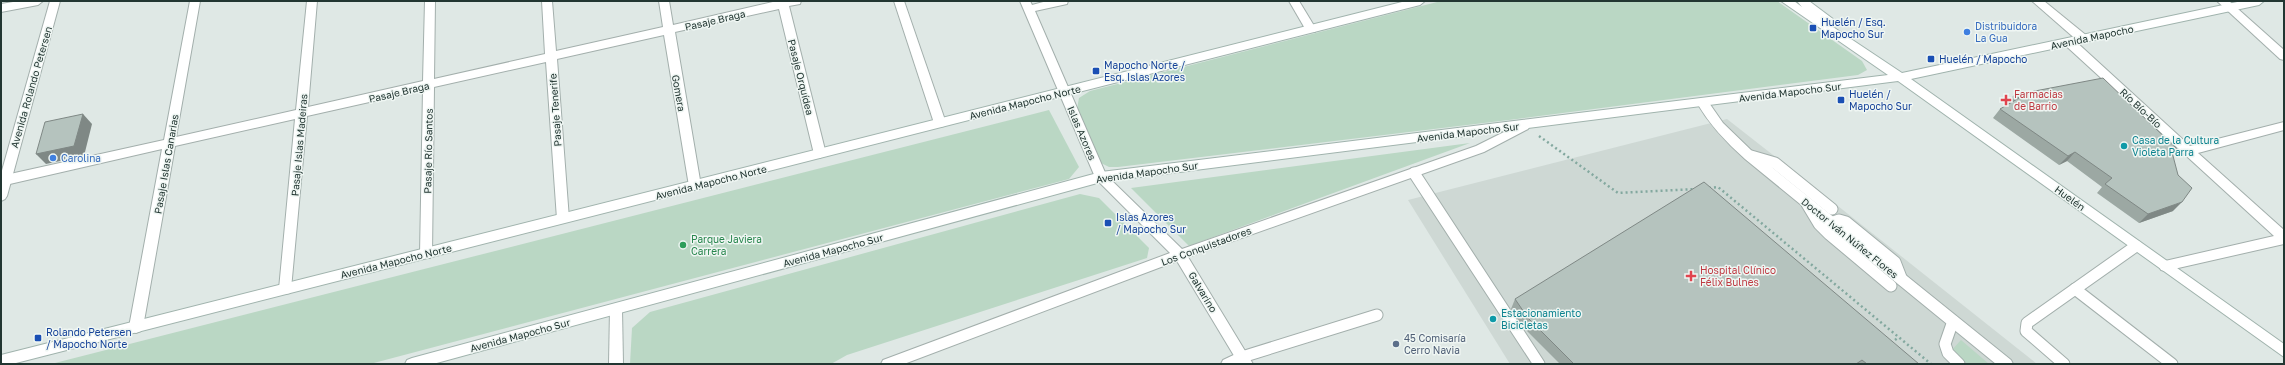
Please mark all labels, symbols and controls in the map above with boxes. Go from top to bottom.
street label: Pasaje Braga [683,7,747,33]
place label: Huelén / Esq. Mapocho Sur [1821,16,1886,40]
place label: Distribuidora La Gua [1975,20,2037,44]
street label: Avenida Mapocho [2049,22,2135,52]
marker: Huelén / Esq. Mapocho Sur [1808,23,1818,33]
street label: Avenida Rolando Petersen [8,25,54,149]
marker: Distribuidora La Gua [1962,27,1972,37]
street label: Pasaje Orquídea [786,38,816,116]
place label: Huelén / Mapocho [1939,53,2027,65]
marker: Huelén / Mapocho [1926,54,1936,64]
place label: Mapocho Norte / Esq. Islas Azores [1104,59,1186,83]
marker: Mapocho Norte / Esq. Islas Azores [1091,66,1101,76]
street label: Pasaje Tenerife [546,73,564,147]
street label: Gomera [670,74,688,112]
street label: Pasaje Braga [367,79,431,105]
street label: Avenida Mapocho Sur [1738,80,1842,104]
street label: Avenida Mapocho Norte [968,82,1082,122]
street label: Río Bío-Bío [2118,86,2164,130]
place label: Huelén / Mapocho Sur [1849,88,1912,112]
place label: Farmacias de Barrio [2014,88,2063,112]
street label: Pasaje Islas Madeiras [289,93,309,197]
marker: Huelén / Mapocho Sur [1836,95,1846,105]
marker: Farmacias de Barrio [2001,95,2011,105]
street label: Islas Azores [1065,104,1099,162]
street label: Pasaje Río Santos [421,108,435,194]
street label: Pasaje Islas Canarias [151,113,181,215]
street label: Avenida Mapocho Sur [1416,120,1520,144]
place label: Casa de la Cultura Violeta Parra [2132,134,2219,158]
marker: Casa de la Cultura Violeta Parra [2119,141,2129,151]
place label: Carolina [61,152,101,164]
marker: Carolina [48,153,58,163]
street label: Avenida Mapocho Sur [1095,159,1199,185]
street label: Avenida Mapocho Norte [654,162,768,202]
street label: Huelén [2053,183,2087,213]
street label: Doctor Iván Núñez Flores [1799,195,1901,281]
place label: Islas Azores / Mapocho Sur [1116,211,1186,235]
marker: Islas Azores / Mapocho Sur [1103,218,1113,228]
street label: Los Conquistadores [1159,224,1253,268]
street label: Avenida Mapocho Sur [782,231,885,269]
place label: Parque Javiera Carrera [691,233,762,257]
marker: Parque Javiera Carrera [678,240,688,250]
street label: Avenida Mapocho Norte [339,241,453,281]
place label: Hospital Clínico Félix Bulnes [1700,264,1776,288]
street label: Galvarino [1186,269,1220,315]
marker: Hospital Clínico Félix Bulnes [1685,270,1697,282]
place label: Estacionamiento Bicicletas [1501,307,1581,331]
marker: Estacionamiento Bicicletas [1488,314,1498,324]
street label: Avenida Mapocho Sur [469,316,572,354]
place label: Rolando Petersen / Mapocho Norte [46,326,132,350]
place label: 45 Comisaría Cerro Navia [1404,332,1466,356]
marker: Rolando Petersen / Mapocho Norte [33,333,43,343]
marker: 45 Comisaría Cerro Navia [1391,339,1401,349]

